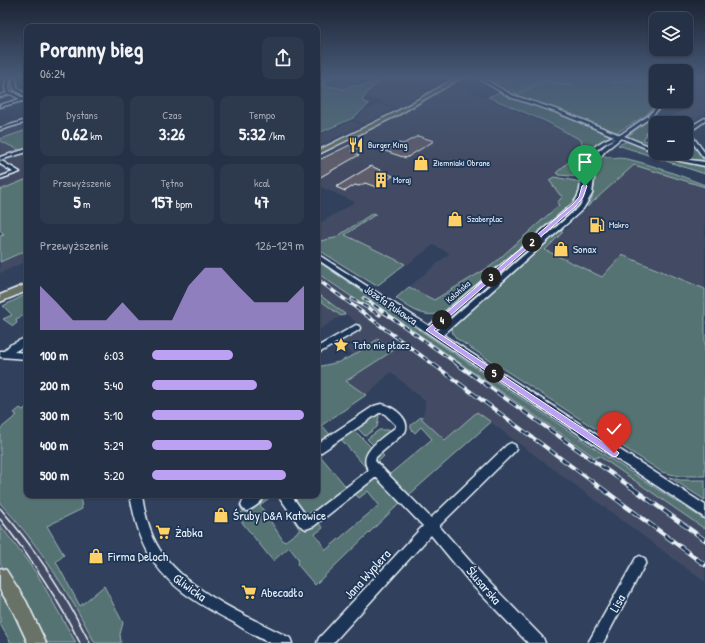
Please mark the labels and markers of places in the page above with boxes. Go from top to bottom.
restaurant icon: Burger King [347,136,365,154]
place label: Burger King [368,139,408,151]
pin [568,145,602,186]
shop icon: Ziemniaki Obrane [412,154,430,172]
place label: Ziemniaki Obrane [433,157,490,169]
building icon: Moraj [372,171,390,189]
place label: Moraj [393,174,411,186]
shop icon: Szaberplac [446,210,464,228]
place label: Szaberplac [467,213,503,225]
fuel station icon: Makro [588,216,606,234]
place label: Makro [609,219,629,231]
pin: 2 [522,232,542,252]
shop icon: Sonax [552,240,570,258]
place label: Sonax [573,242,597,256]
pin: 3 [481,267,501,287]
pin: 4 [432,310,452,330]
place icon: Tato nie płacz [332,336,350,354]
place label: Tato nie płacz [353,338,410,352]
pin: 5 [484,363,504,383]
pin [597,412,631,453]
shop icon: Śruby D&A Katowice [212,506,230,524]
place label: Śruby D&A Katowice [233,506,326,524]
supermarket icon: Żabka [154,523,172,541]
place label: Żabka [175,523,203,541]
shop icon: Firma Deloch [87,547,105,565]
place label: Firma Deloch [107,547,169,565]
supermarket icon: Abecadło [240,583,258,601]
place label: Abecadło [261,583,303,601]

